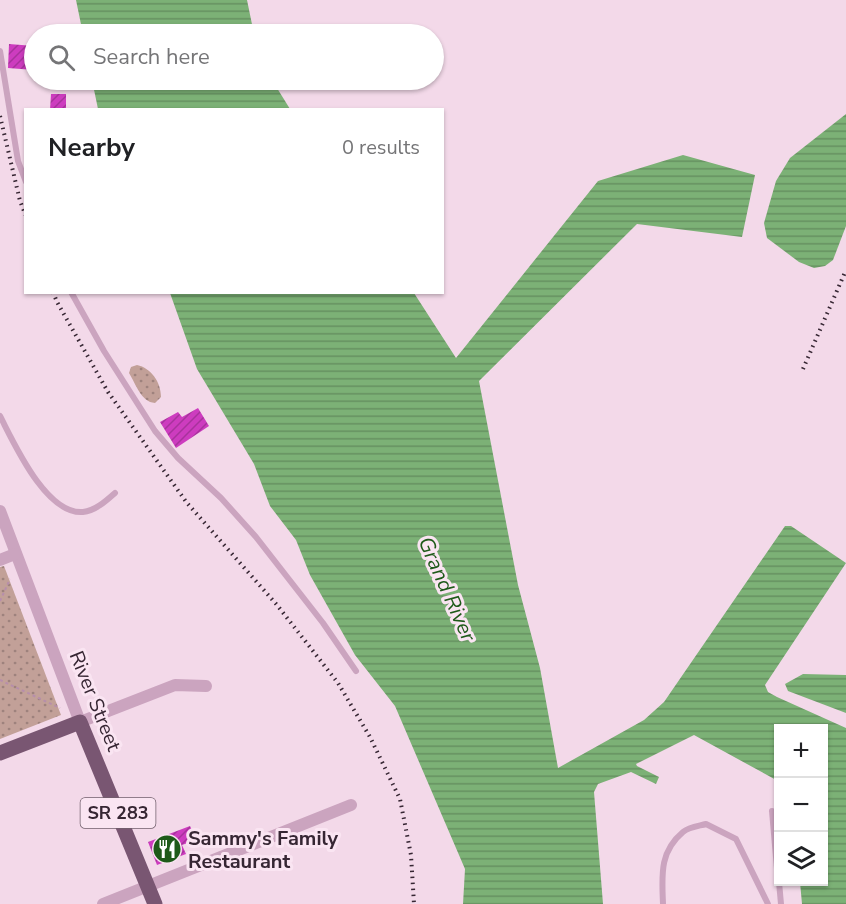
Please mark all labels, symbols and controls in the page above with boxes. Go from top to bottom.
search box [24,24,444,90]
icon: search [45,41,78,74]
text: Search here [93,42,210,72]
text: Nearby [48,130,135,165]
text: 0 results [342,134,420,161]
water label: Grand River [412,532,483,646]
street label: River Street [63,647,128,756]
map controls [774,724,828,886]
button: + [774,724,828,778]
button: − [774,778,828,832]
road number: SR 283 [80,798,156,828]
place label: Sammy's Family Restaurant [188,825,339,875]
button: layers [774,832,828,886]
restaurant icon: Sammy's Family Restaurant [151,833,183,865]

